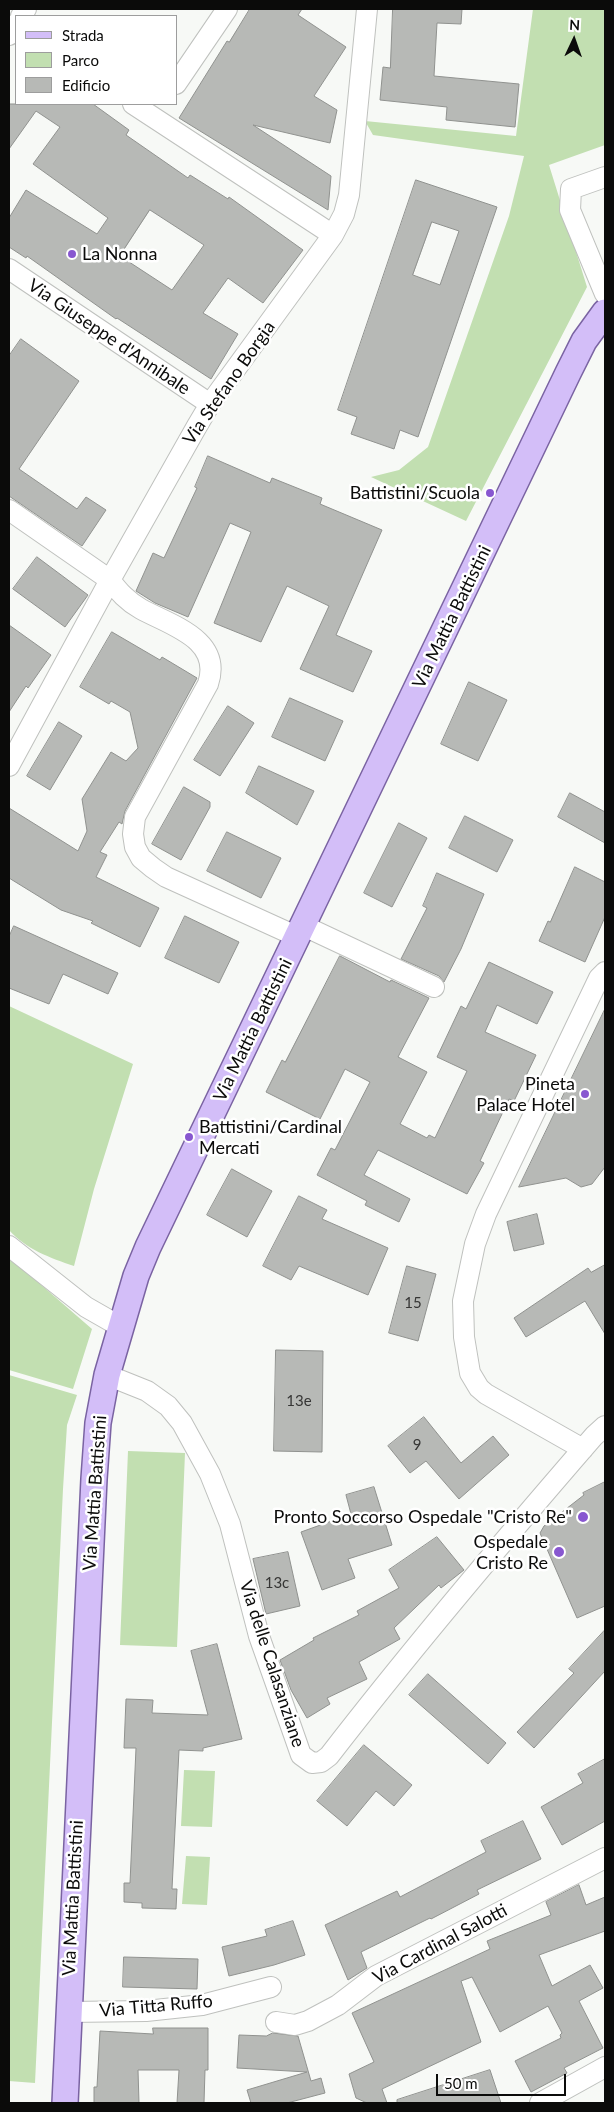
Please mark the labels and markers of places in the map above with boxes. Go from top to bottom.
place label: La Nonna [82,243,158,265]
marker: La Nonna [66,248,78,260]
place label: Battistini/Scuola [350,482,480,504]
marker: Battistini/Scuola [484,487,496,499]
place label: Pineta Palace Hotel [476,1073,575,1116]
marker: Pineta Palace Hotel [579,1088,591,1100]
place label: Battistini/Cardinal Mercati [199,1116,342,1158]
marker: Battistini/Cardinal Mercati [183,1131,195,1143]
place label: Pronto Soccorso Ospedale "Cristo Re" [274,1506,572,1528]
marker: Pronto Soccorso Ospedale "Cristo Re" [576,1510,590,1524]
place label: Ospedale Cristo Re [474,1531,548,1574]
marker: Ospedale Cristo Re [552,1545,566,1559]

